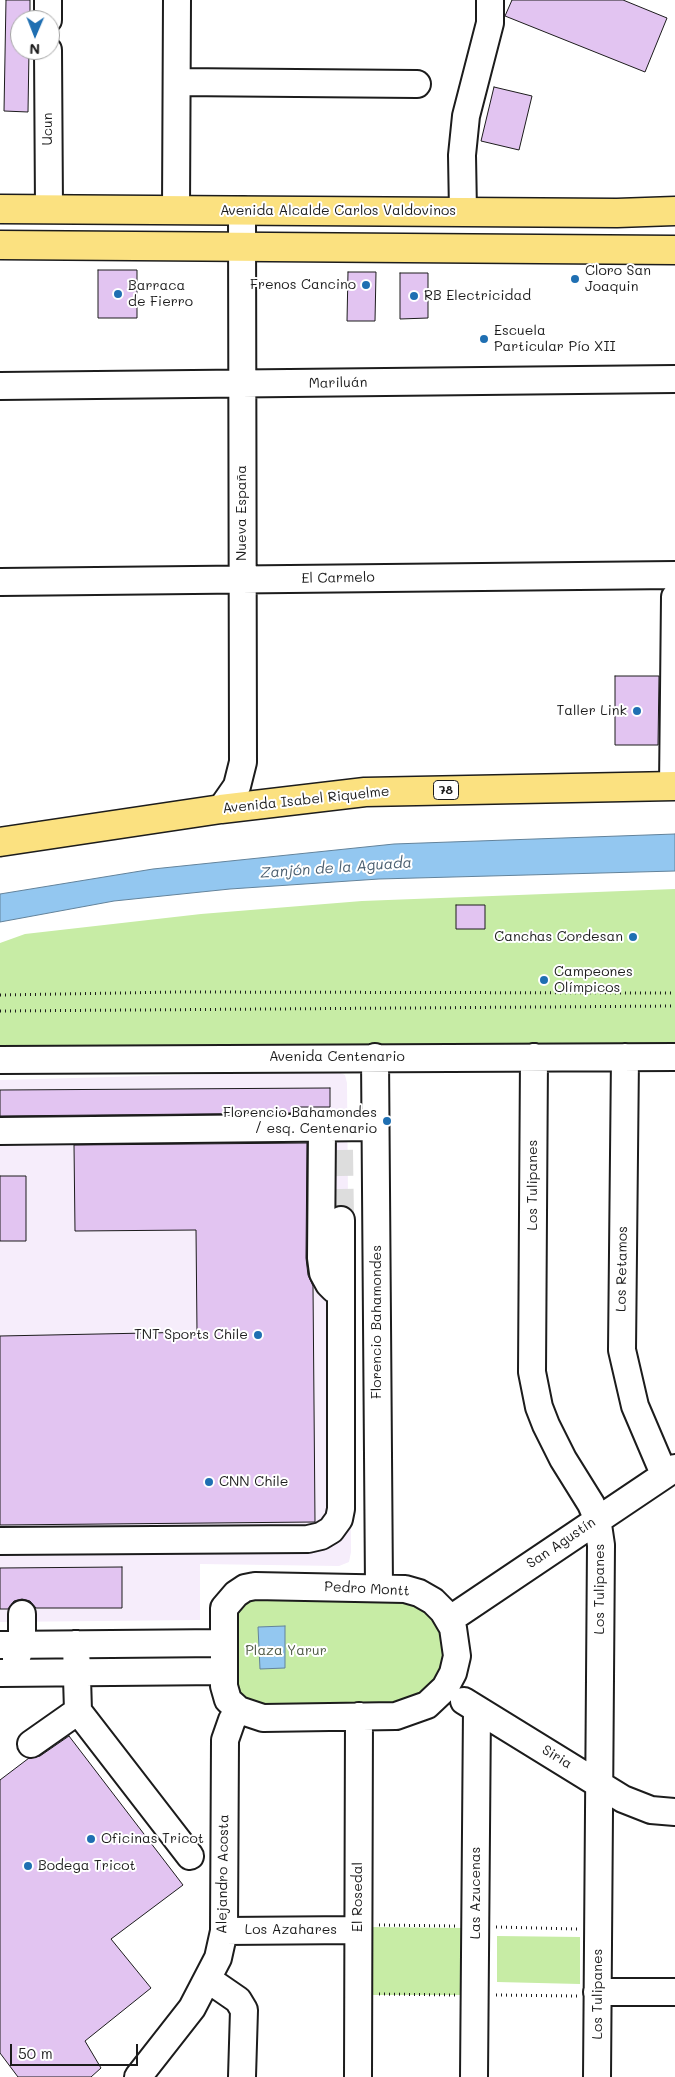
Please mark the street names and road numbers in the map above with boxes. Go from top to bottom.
street label: Ucun [40,113,56,145]
street label: Avenida Alcalde Carlos Valdovinos [220,203,456,219]
street label: Mariluán [308,374,368,392]
street label: Nueva España [234,465,250,561]
street label: El Carmelo [301,569,375,587]
road number: 78 [434,780,458,800]
street label: Avenida Isabel Riquelme [222,783,390,817]
street label: Avenida Centenario [269,1049,405,1065]
street label: Los Tulipanes [525,1140,541,1230]
street label: Los Retamos [613,1226,631,1312]
street label: Florencio Bahamondes [369,1245,385,1399]
street label: San Agustín [523,1514,599,1572]
street label: Los Tulipanes [592,1544,608,1634]
street label: Pedro Montt [324,1578,410,1600]
street label: Siria [539,1742,575,1772]
street label: Alejandro Acosta [214,1814,232,1934]
street label: Las Azucenas [468,1847,484,1939]
street label: El Rosedal [350,1862,366,1932]
street label: Los Azahares [245,1922,337,1938]
street label: Los Tulipanes [590,1949,606,2039]

